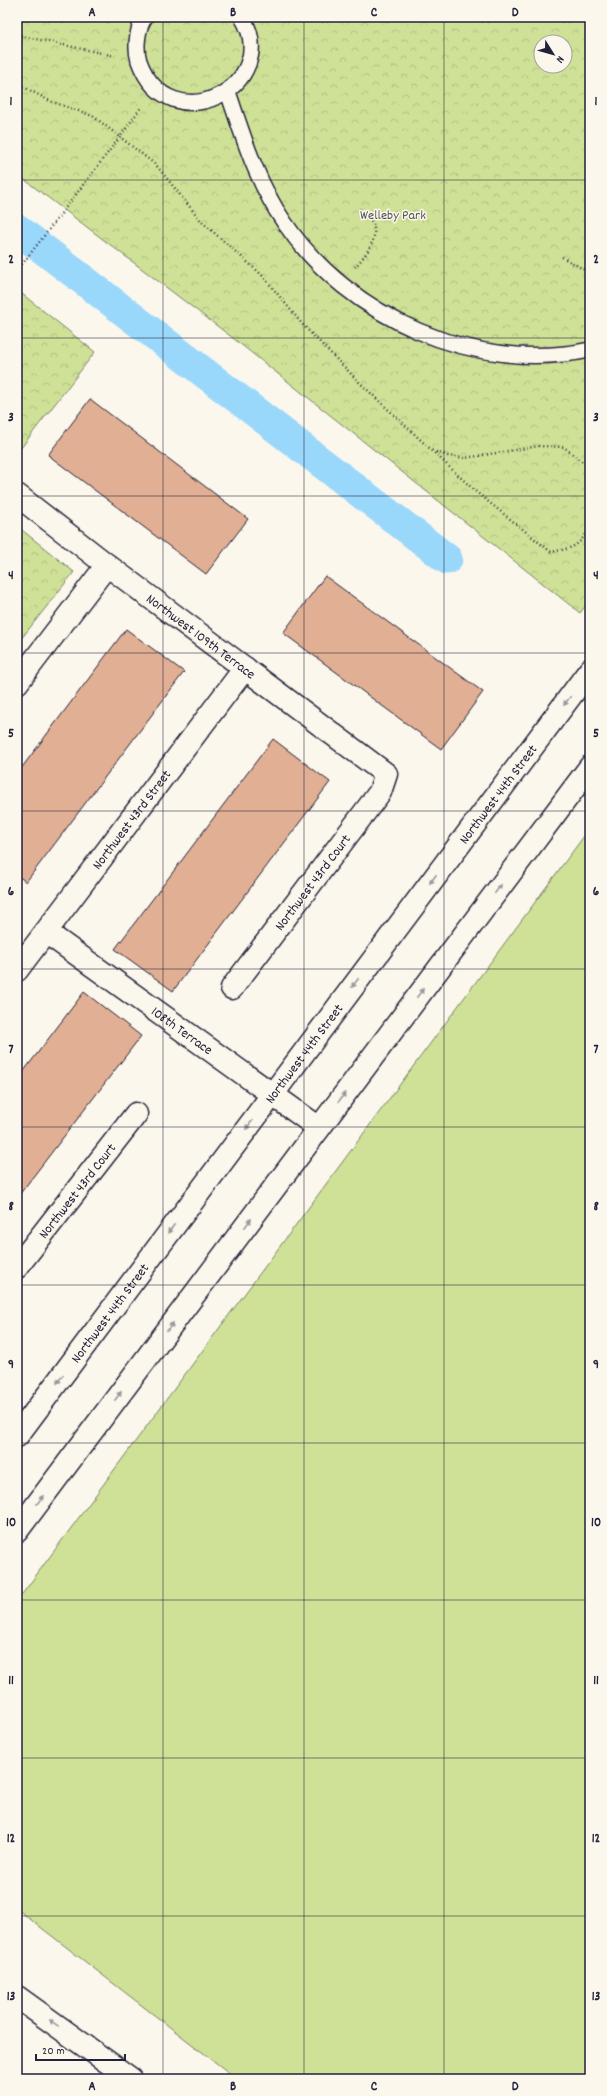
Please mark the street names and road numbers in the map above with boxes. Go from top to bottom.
street label: Northwest 109th Terrace [141,590,259,685]
street label: Northwest 44th Street [455,741,543,849]
street label: Northwest 43rd Street [88,766,177,875]
street label: Northwest 43rd Court [271,831,356,936]
street label: Northwest 44th Street [261,1000,349,1108]
street label: 108th Terrace [146,1003,216,1061]
street label: Northwest 43rd Court [35,1140,122,1244]
street label: Northwest 44th Street [67,1260,155,1368]

